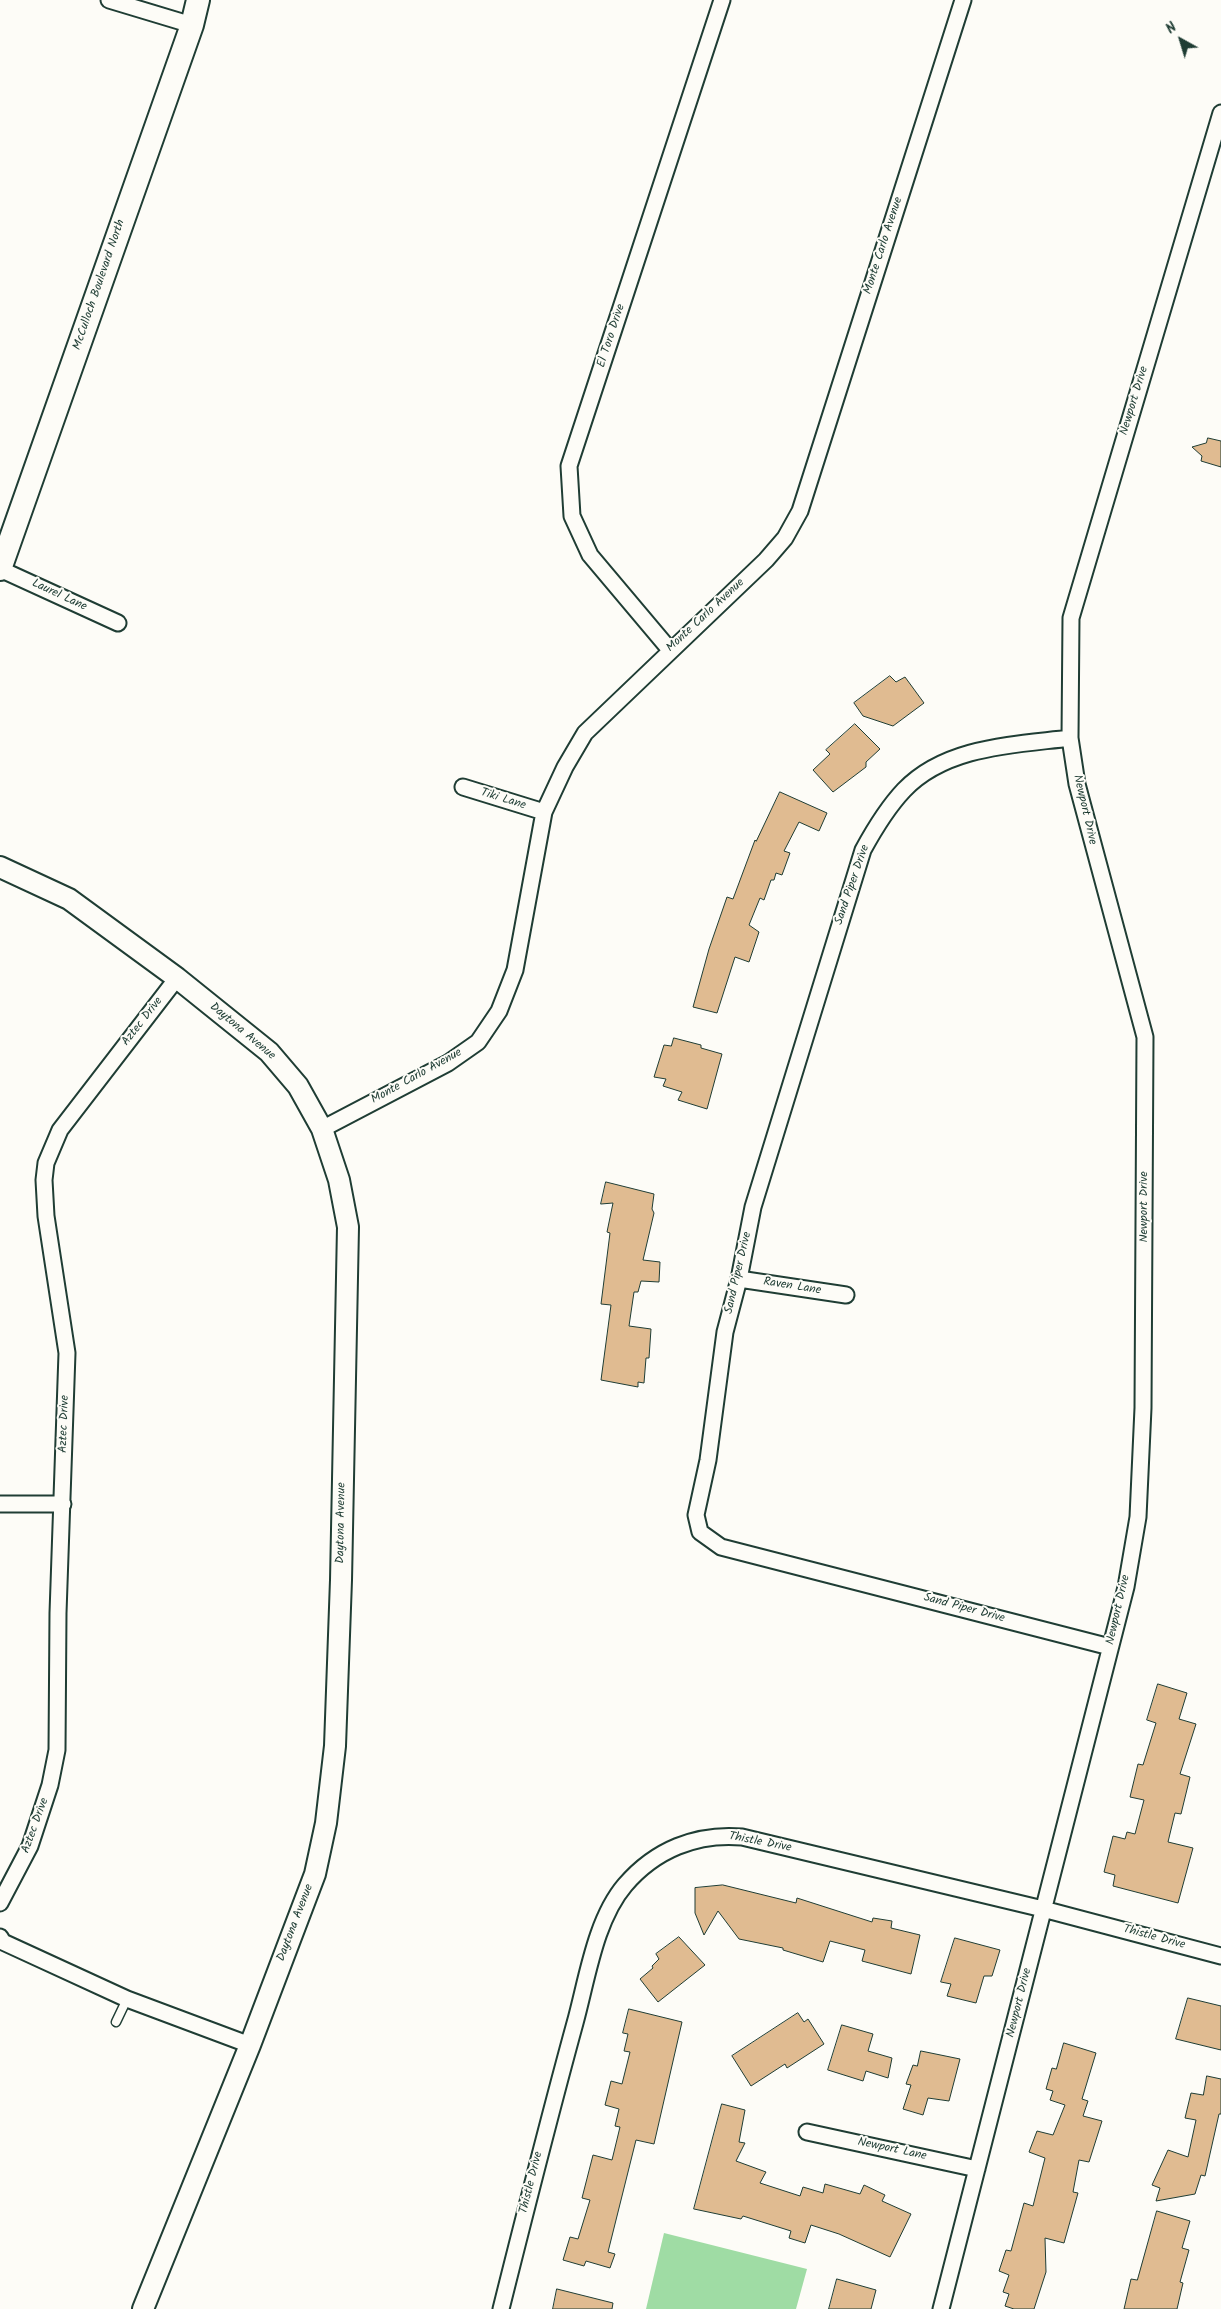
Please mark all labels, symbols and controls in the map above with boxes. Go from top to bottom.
north arrow [1156,15,1206,65]
text: N [1161,17,1182,40]
street label: Monte Carlo Avenue [861,196,907,296]
street label: McCulloch Boulevard North [71,218,129,352]
street label: El Toro Drive [595,302,629,370]
street label: Newport Drive [1118,365,1152,437]
street label: Monte Carlo Avenue [664,576,748,656]
street label: Laurel Lane [29,577,89,615]
street label: Newport Drive [1069,774,1099,846]
street label: Tiki Lane [479,786,527,814]
street label: Sand Piper Drive [833,843,873,927]
street label: Aztec Drive [120,995,166,1049]
street label: Daytona Avenue [206,1000,278,1064]
street label: Monte Carlo Avenue [369,1046,465,1108]
street label: Newport Drive [1138,1171,1152,1243]
street label: Sand Piper Drive [723,1231,755,1315]
street label: Raven Lane [762,1275,822,1299]
street label: Aztec Drive [57,1395,73,1453]
street label: Daytona Avenue [334,1482,350,1564]
street label: Newport Drive [1104,1574,1134,1646]
street label: Sand Piper Drive [922,1591,1006,1627]
street label: Aztec Drive [19,1796,53,1856]
street label: Thistle Drive [727,1830,793,1856]
street label: Daytona Avenue [275,1882,317,1964]
street label: Thistle Drive [1121,1923,1187,1953]
street label: Newport Drive [1004,1967,1036,2039]
street label: Newport Lane [856,2136,928,2164]
street label: Thistle Drive [517,2150,547,2216]

